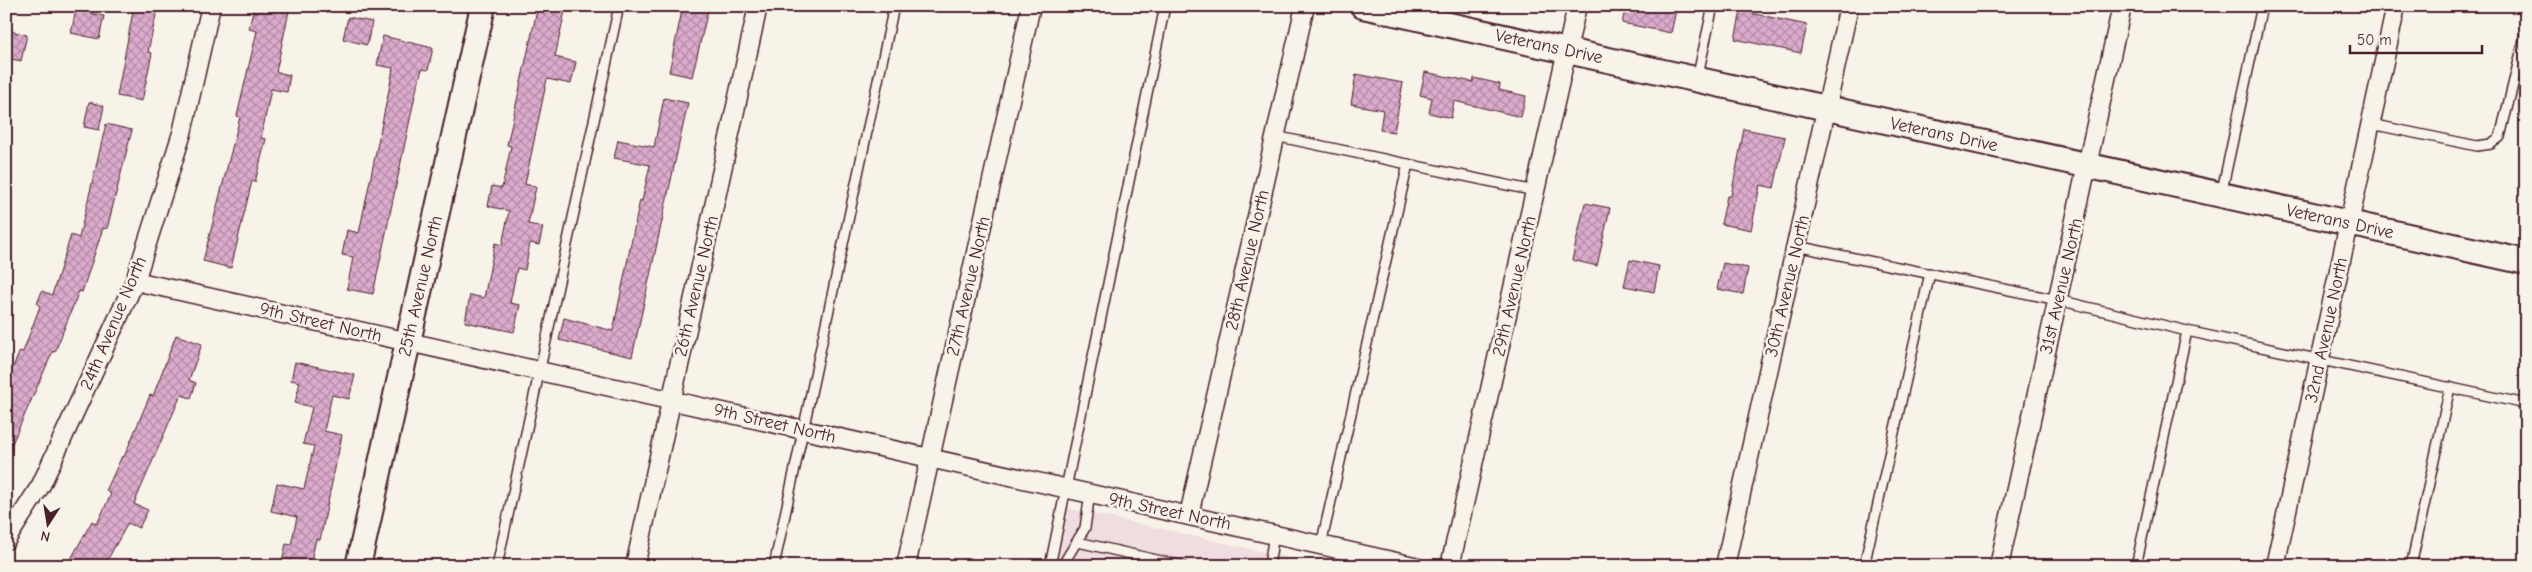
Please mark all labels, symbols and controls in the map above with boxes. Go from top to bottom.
scale bar [2350,22,2482,54]
street label: Veterans Drive [1493,25,1605,68]
text: 50 m [2357,31,2392,49]
street label: Veterans Drive [1888,113,2000,156]
street label: 28th Avenue North [1221,188,1274,332]
street label: Veterans Drive [2284,200,2396,243]
street label: 30th Avenue North [1761,213,1814,359]
street label: 25th Avenue North [394,214,447,359]
street label: 26th Avenue North [670,214,723,359]
street label: 27th Avenue North [942,214,995,358]
street label: 29th Avenue North [1488,214,1541,359]
street label: 31st Avenue North [2036,216,2087,356]
street label: 24th Avenue North [76,253,151,393]
street label: 32nd Avenue North [2301,255,2352,405]
street label: 9th Street North [258,298,384,347]
street label: 9th Street North [712,399,838,448]
street label: 9th Street North [1107,488,1233,535]
north arrow [22,500,72,550]
text: N [39,527,52,545]

